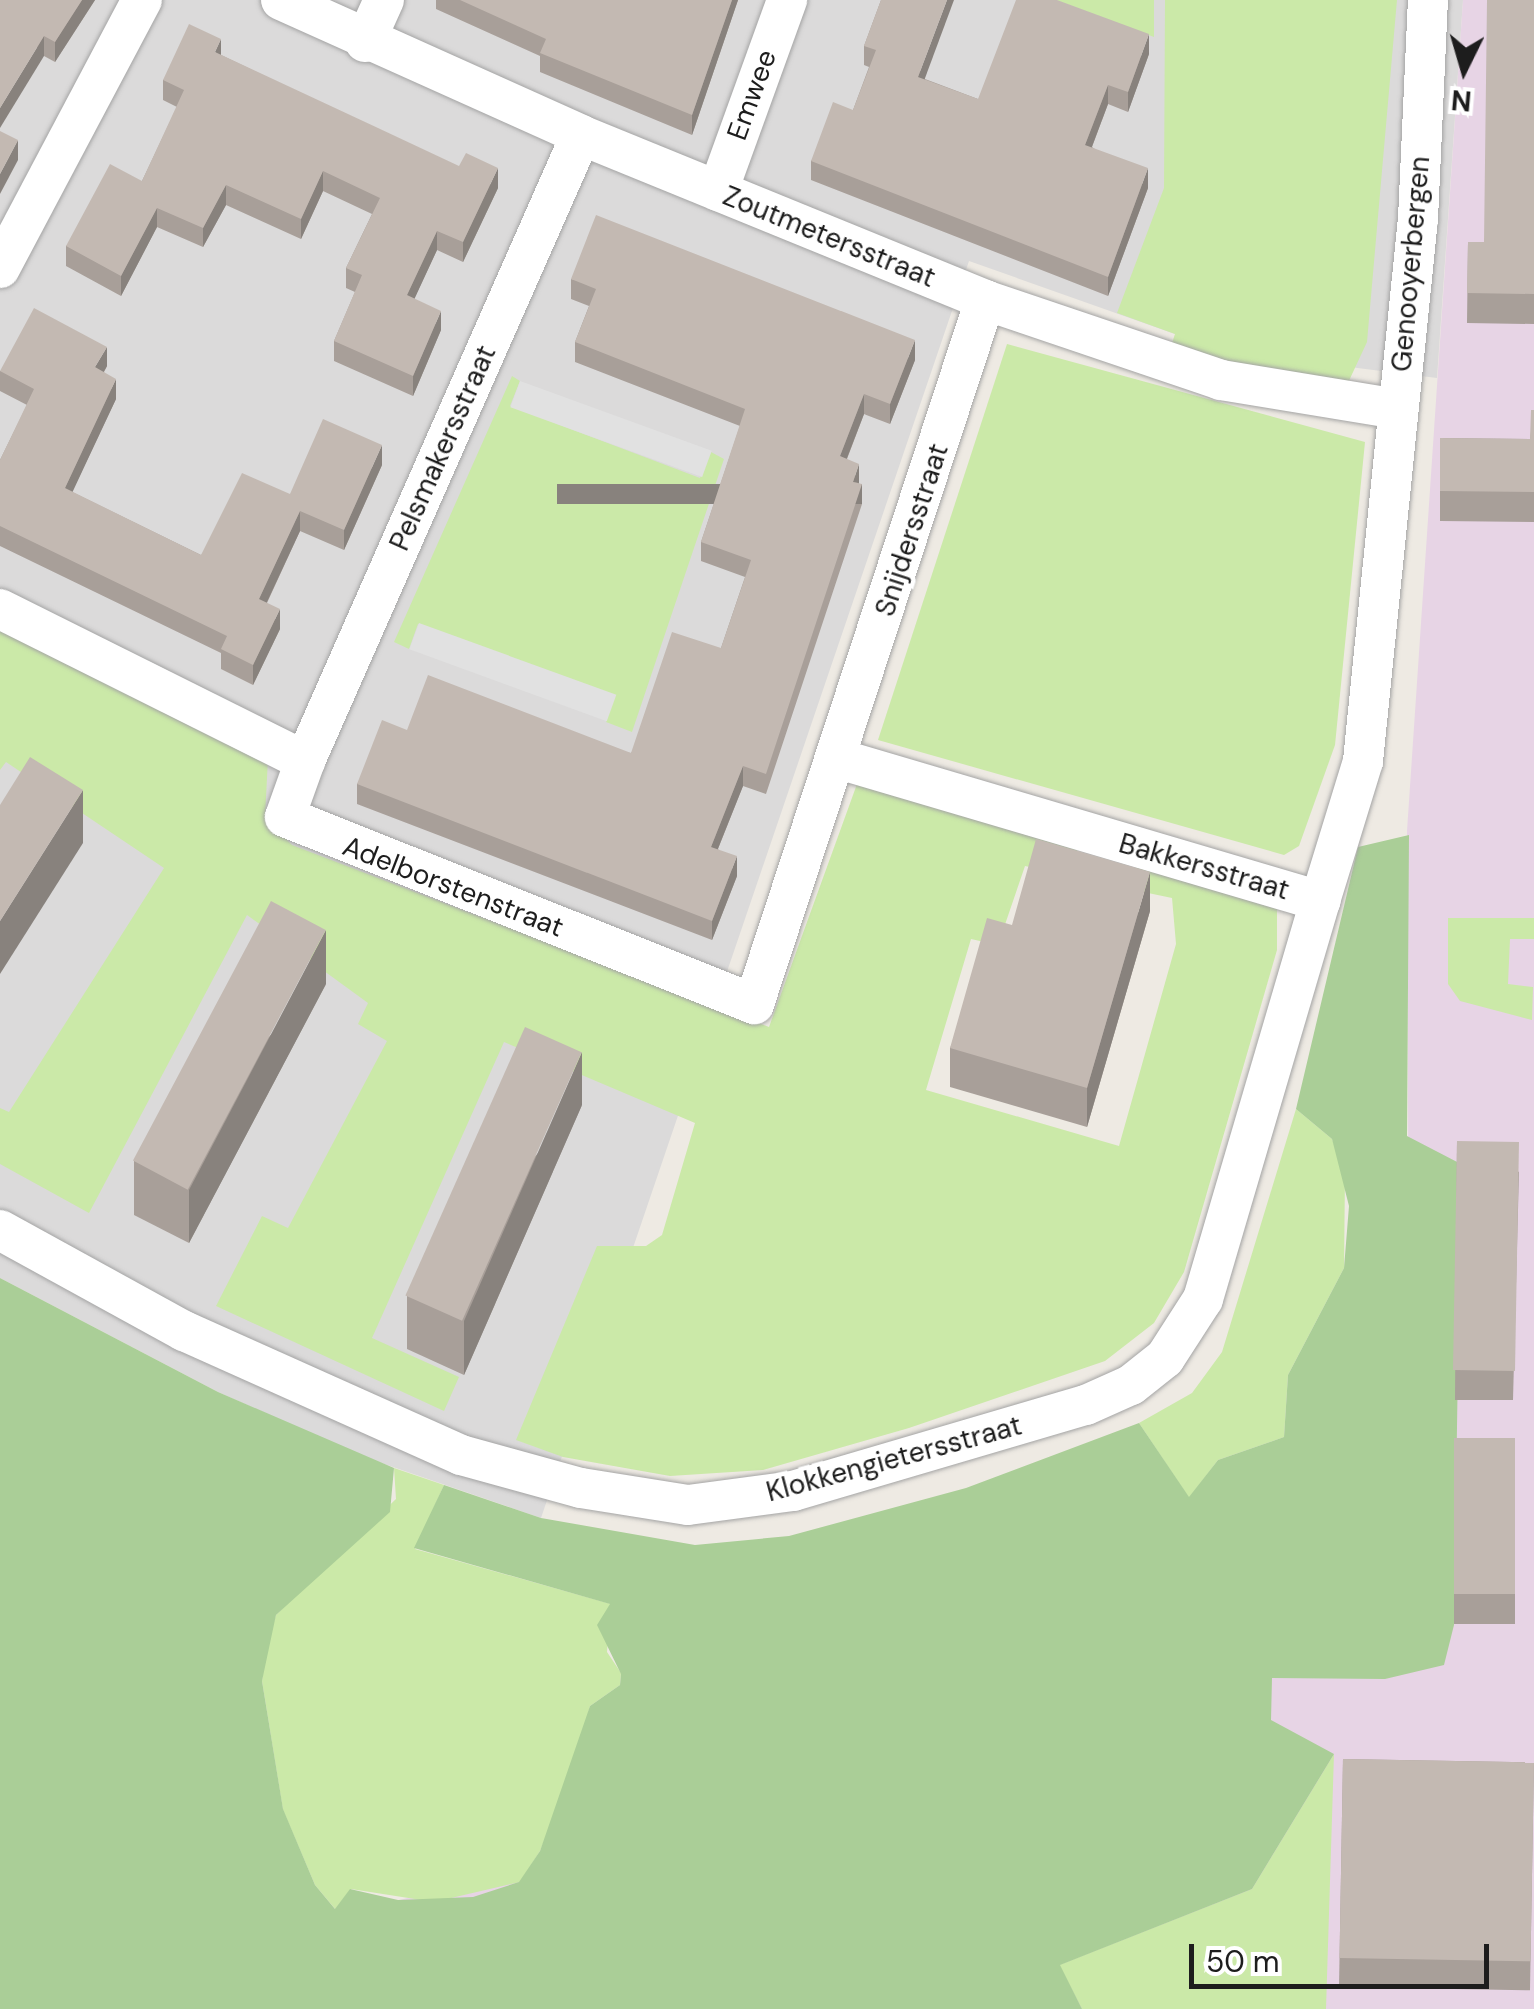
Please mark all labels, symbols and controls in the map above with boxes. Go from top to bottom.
north arrow [1414,20,1514,120]
street label: Emwee [720,45,784,145]
text: N [1450,81,1473,120]
street label: Genooyerbergen [1385,155,1437,373]
street label: Zoutmetersstraat [718,179,940,295]
street label: Pelsmakersstraat [383,340,503,556]
street label: Snijdersstraat [868,439,956,621]
street label: Bakkersstraat [1115,827,1293,907]
street label: Adelborstenstraat [338,829,568,945]
street label: Klokkengietersstraat [763,1409,1025,1509]
scale bar [1194,1924,1494,1986]
text: 50 m [1206,1942,1280,1981]

